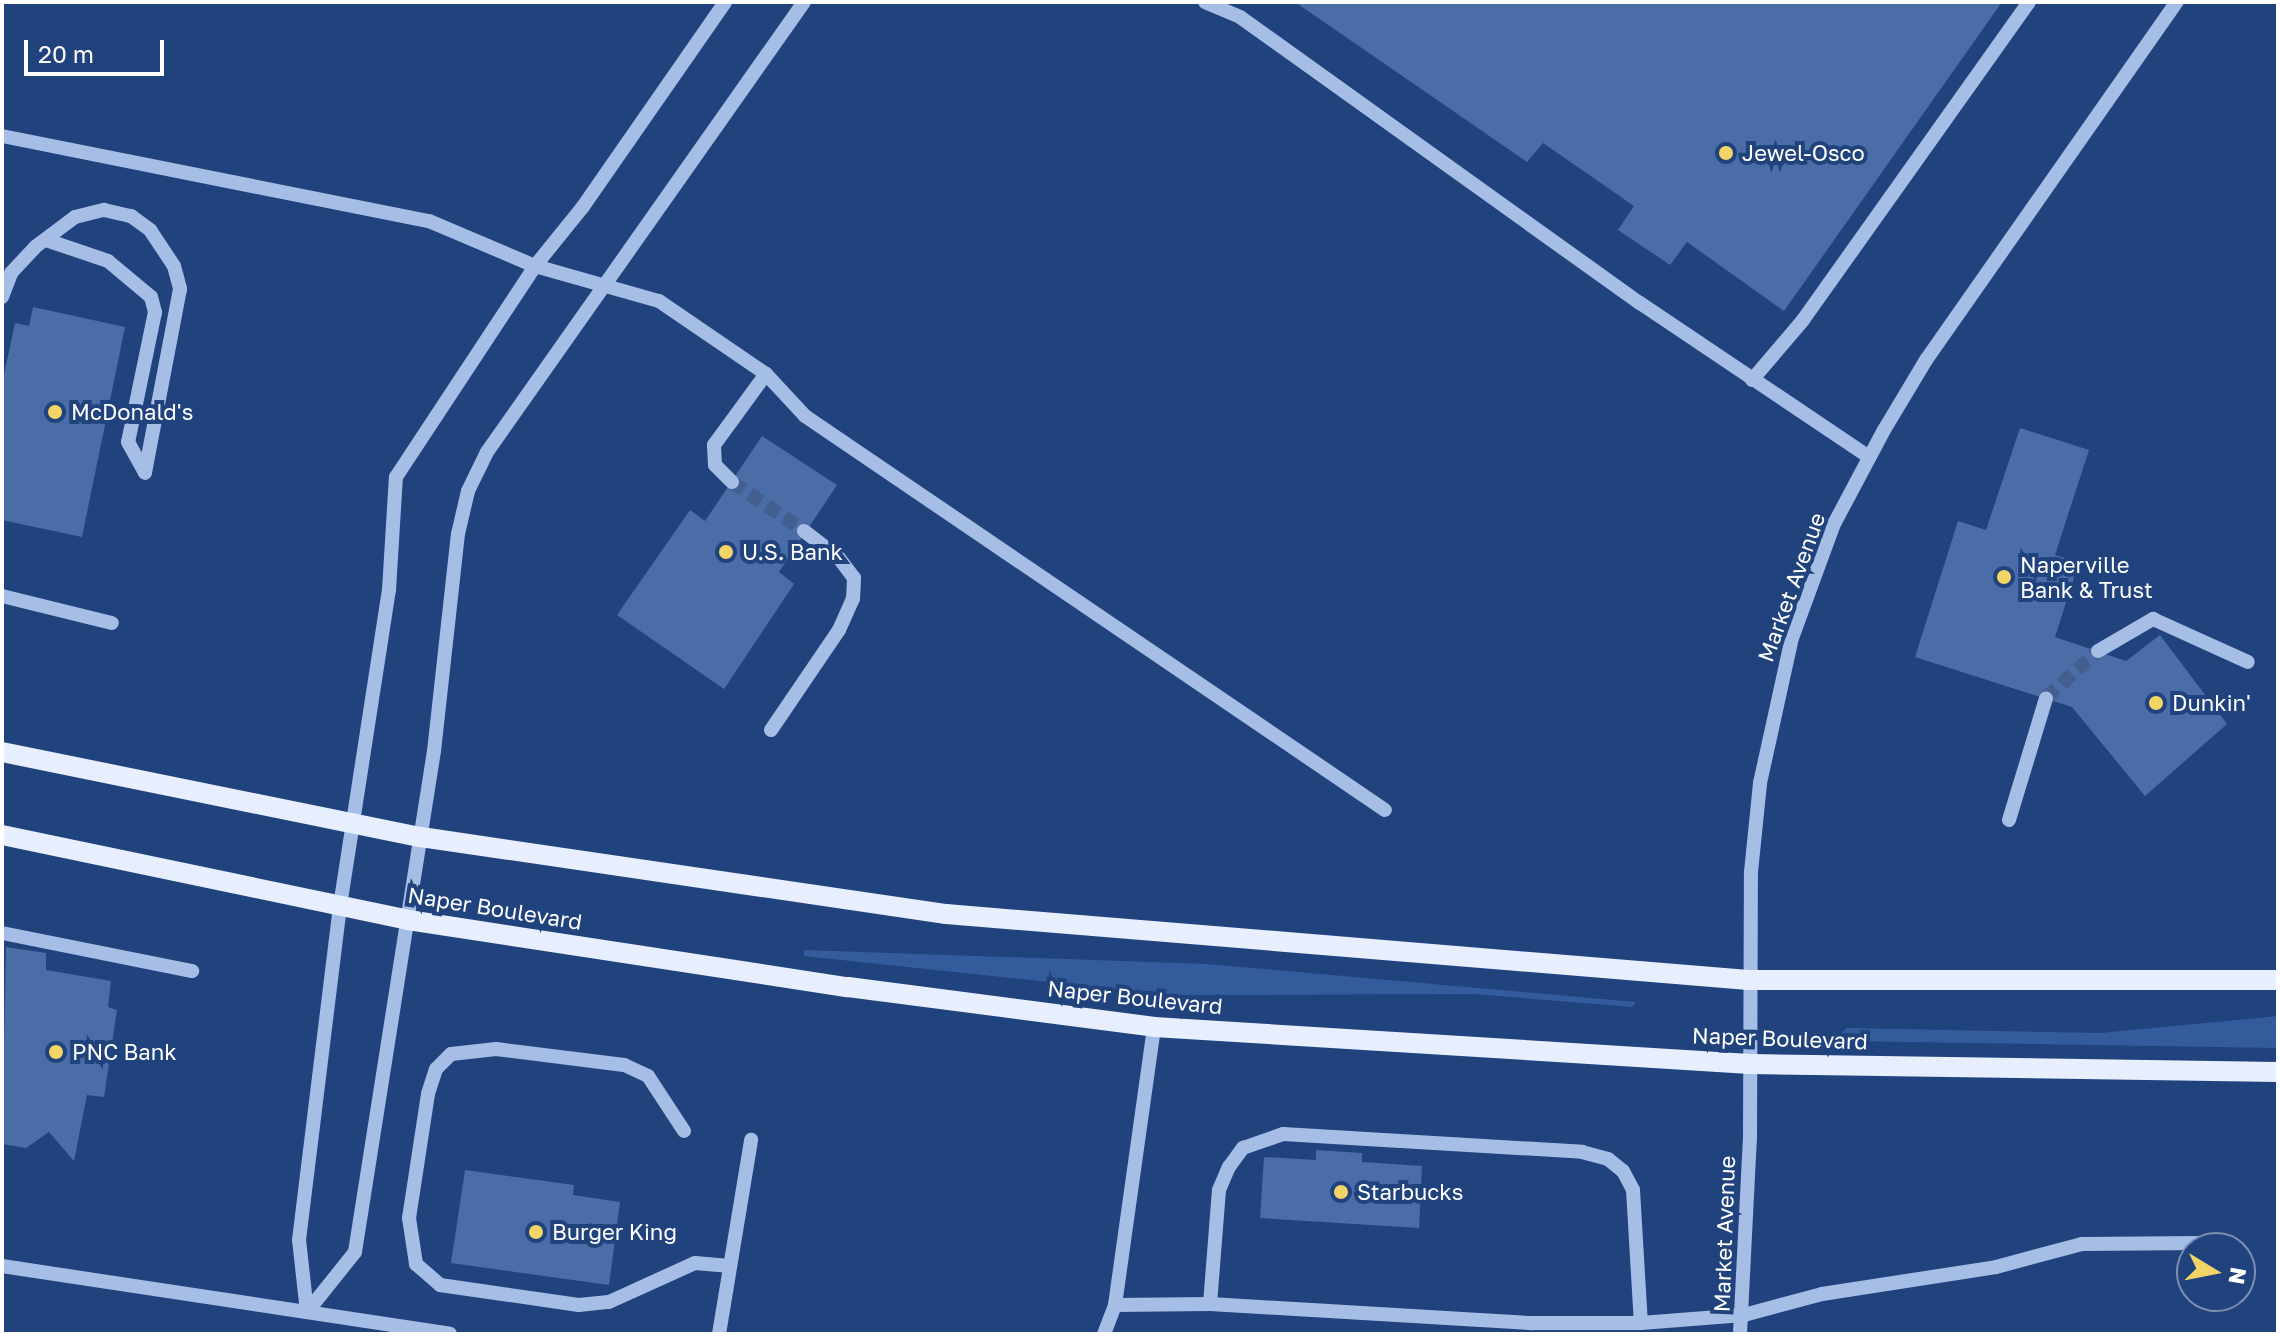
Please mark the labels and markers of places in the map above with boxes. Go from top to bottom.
place label: Jewel-Osco [1742,140,1865,166]
marker: Jewel-Osco [1717,144,1735,162]
place label: McDonald's [71,399,193,425]
marker: McDonald's [46,403,64,421]
place label: U.S. Bank [742,539,843,565]
marker: U.S. Bank [717,543,735,561]
place label: Naperville Bank & Trust [2020,551,2153,602]
marker: Naperville Bank & Trust [1995,568,2013,586]
place label: Dunkin' [2172,690,2251,716]
marker: Dunkin' [2147,694,2165,712]
place label: PNC Bank [72,1039,177,1065]
marker: PNC Bank [47,1043,65,1061]
place label: Starbucks [1357,1179,1463,1205]
marker: Starbucks [1332,1183,1350,1201]
place label: Burger King [552,1219,677,1245]
marker: Burger King [527,1223,545,1241]

